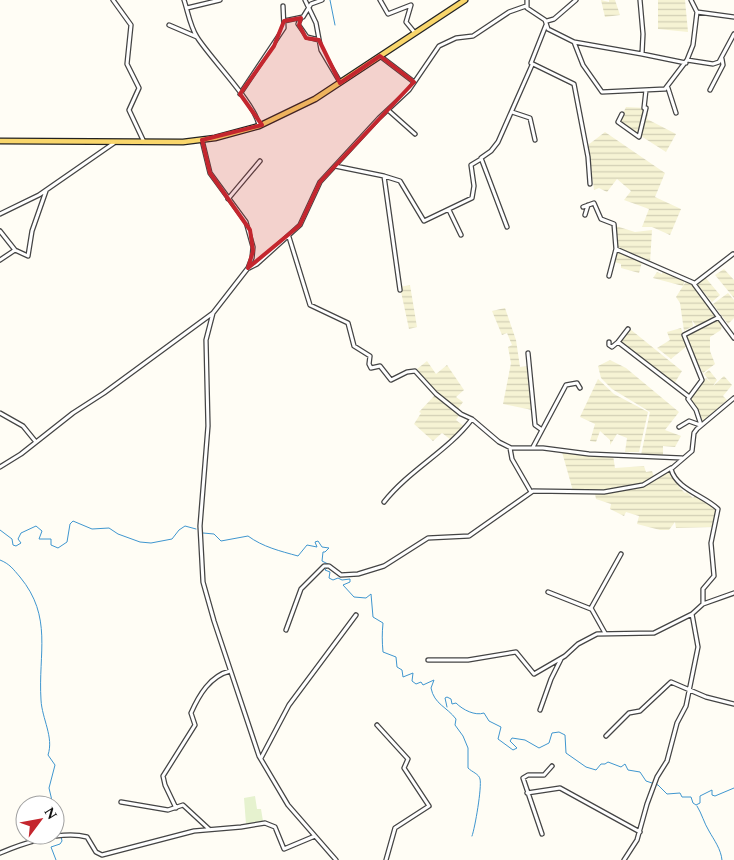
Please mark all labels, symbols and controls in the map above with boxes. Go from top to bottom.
north arrow [15,795,65,845]
text: N [39,803,63,824]

